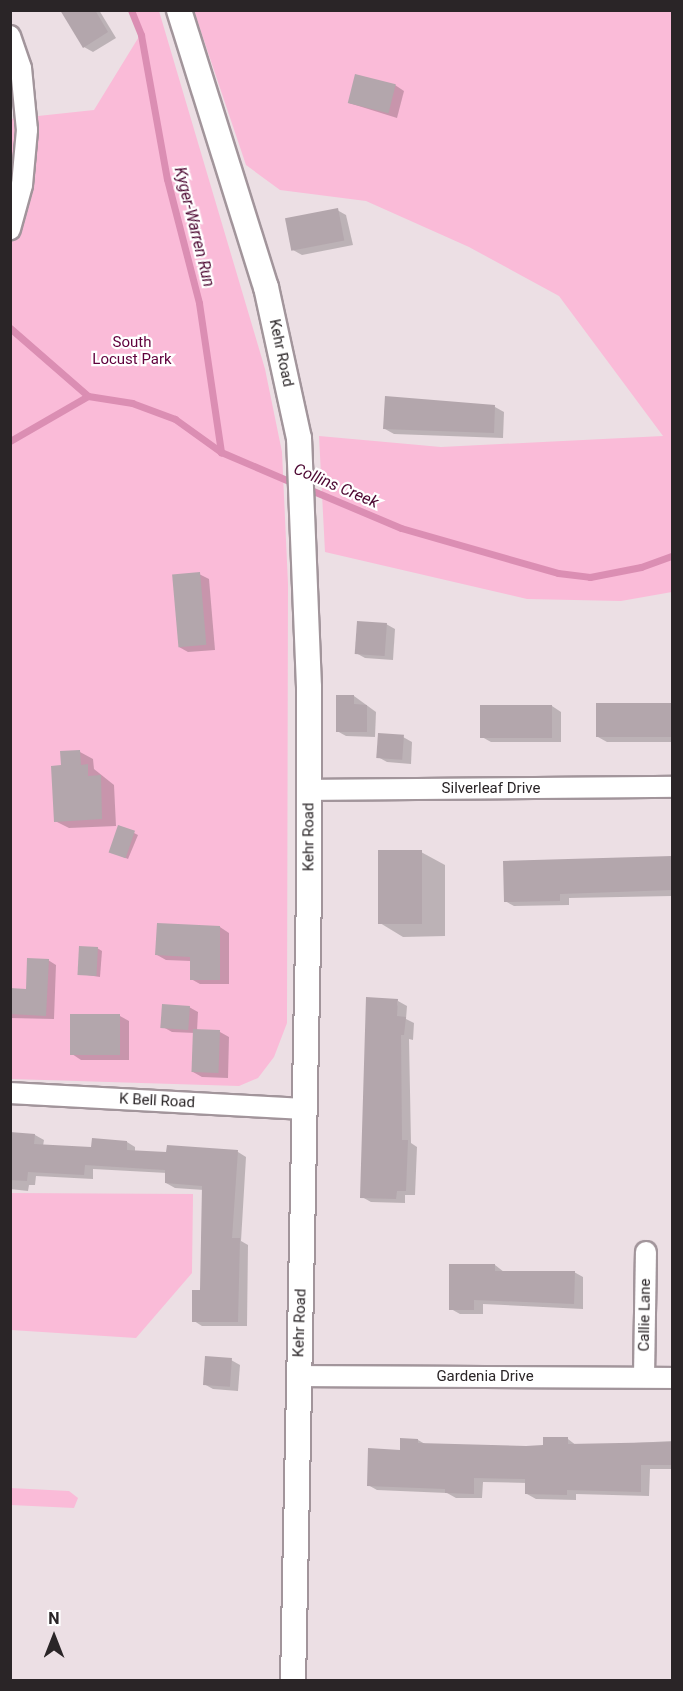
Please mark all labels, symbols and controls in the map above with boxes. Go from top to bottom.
water label: Kyger-Warren Run [170,165,218,289]
street label: Kehr Road [265,318,297,388]
park label: South Locust Park [92,333,172,368]
water label: Collins Creek [291,460,381,512]
street label: Silverleaf Drive [442,780,540,798]
street label: Kehr Road [300,803,318,871]
street label: K Bell Road [119,1090,195,1112]
street label: Callie Lane [635,1278,655,1352]
street label: Kehr Road [290,1288,310,1358]
street label: Gardenia Drive [436,1368,534,1386]
north arrow [24,1607,84,1667]
text: N [48,1609,60,1628]

